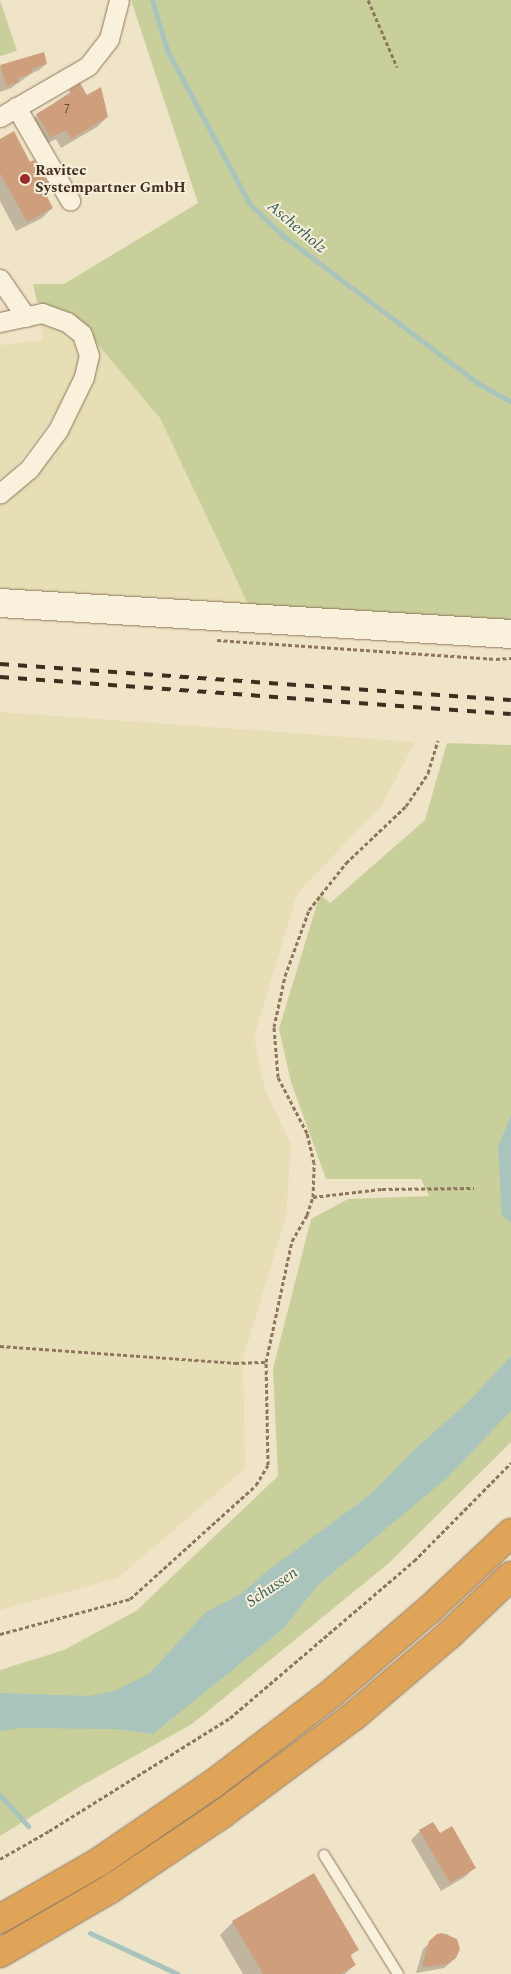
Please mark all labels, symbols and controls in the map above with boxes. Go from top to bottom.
house number: 7 [64,103,70,117]
place label: Ravitec Systempartner GmbH [35,161,186,196]
marker: Ravitec Systempartner GmbH [19,173,31,185]
water label: Ascherholz [264,197,330,257]
water label: Schussen [243,1563,301,1611]

